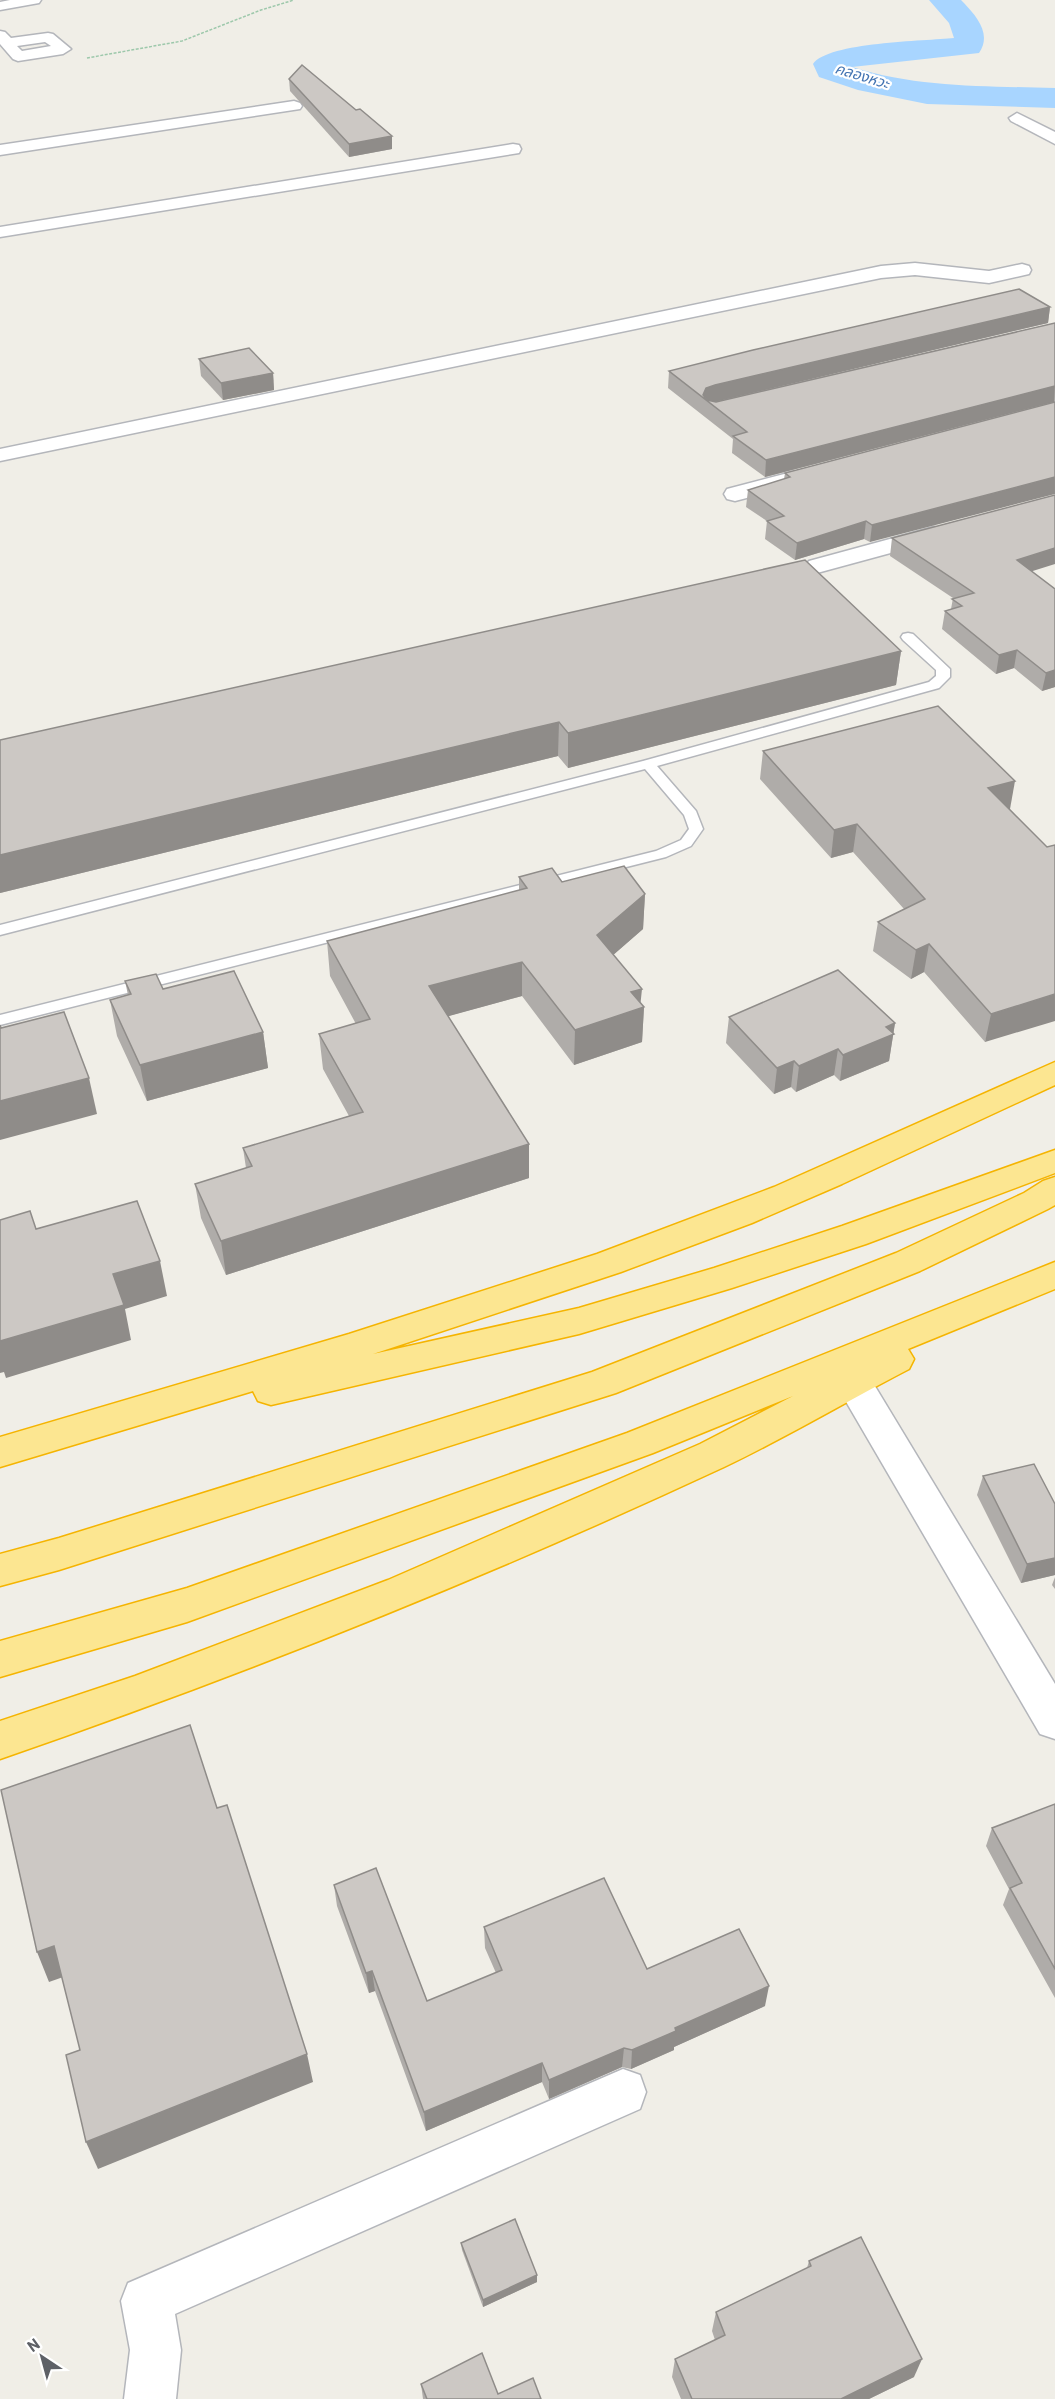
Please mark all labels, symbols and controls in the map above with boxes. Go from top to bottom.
water label: คลองหวะ [833,58,893,92]
north arrow [12,2327,72,2387]
text: N [23,2334,43,2355]

